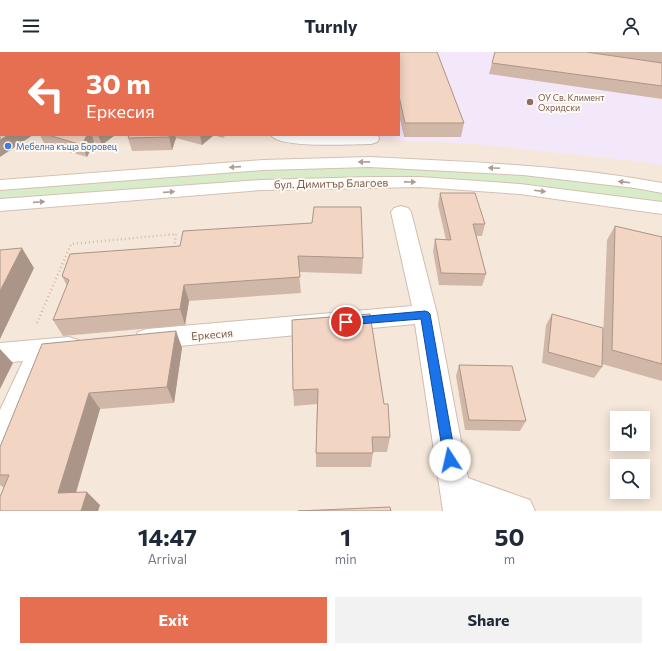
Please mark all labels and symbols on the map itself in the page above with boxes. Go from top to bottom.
place label: ОУ Св. Климент Охридски [538,92,605,113]
marker: ОУ Св. Климент Охридски [525,97,535,107]
marker: Мебелна къща Боровец [3,141,13,151]
place label: Мебелна къща Боровец [16,141,118,152]
one-way arrow [357,159,370,165]
one-way arrow [229,164,241,171]
one-way arrow [487,165,500,171]
street label: бул. Димитър Благоев [274,176,388,190]
one-way arrow [617,178,630,185]
one-way arrow [404,179,417,185]
one-way arrow [162,188,175,195]
one-way arrow [534,188,546,194]
one-way arrow [33,198,45,205]
pin [329,305,363,339]
street label: Еркесия [191,326,233,342]
position arrow [429,439,471,481]

